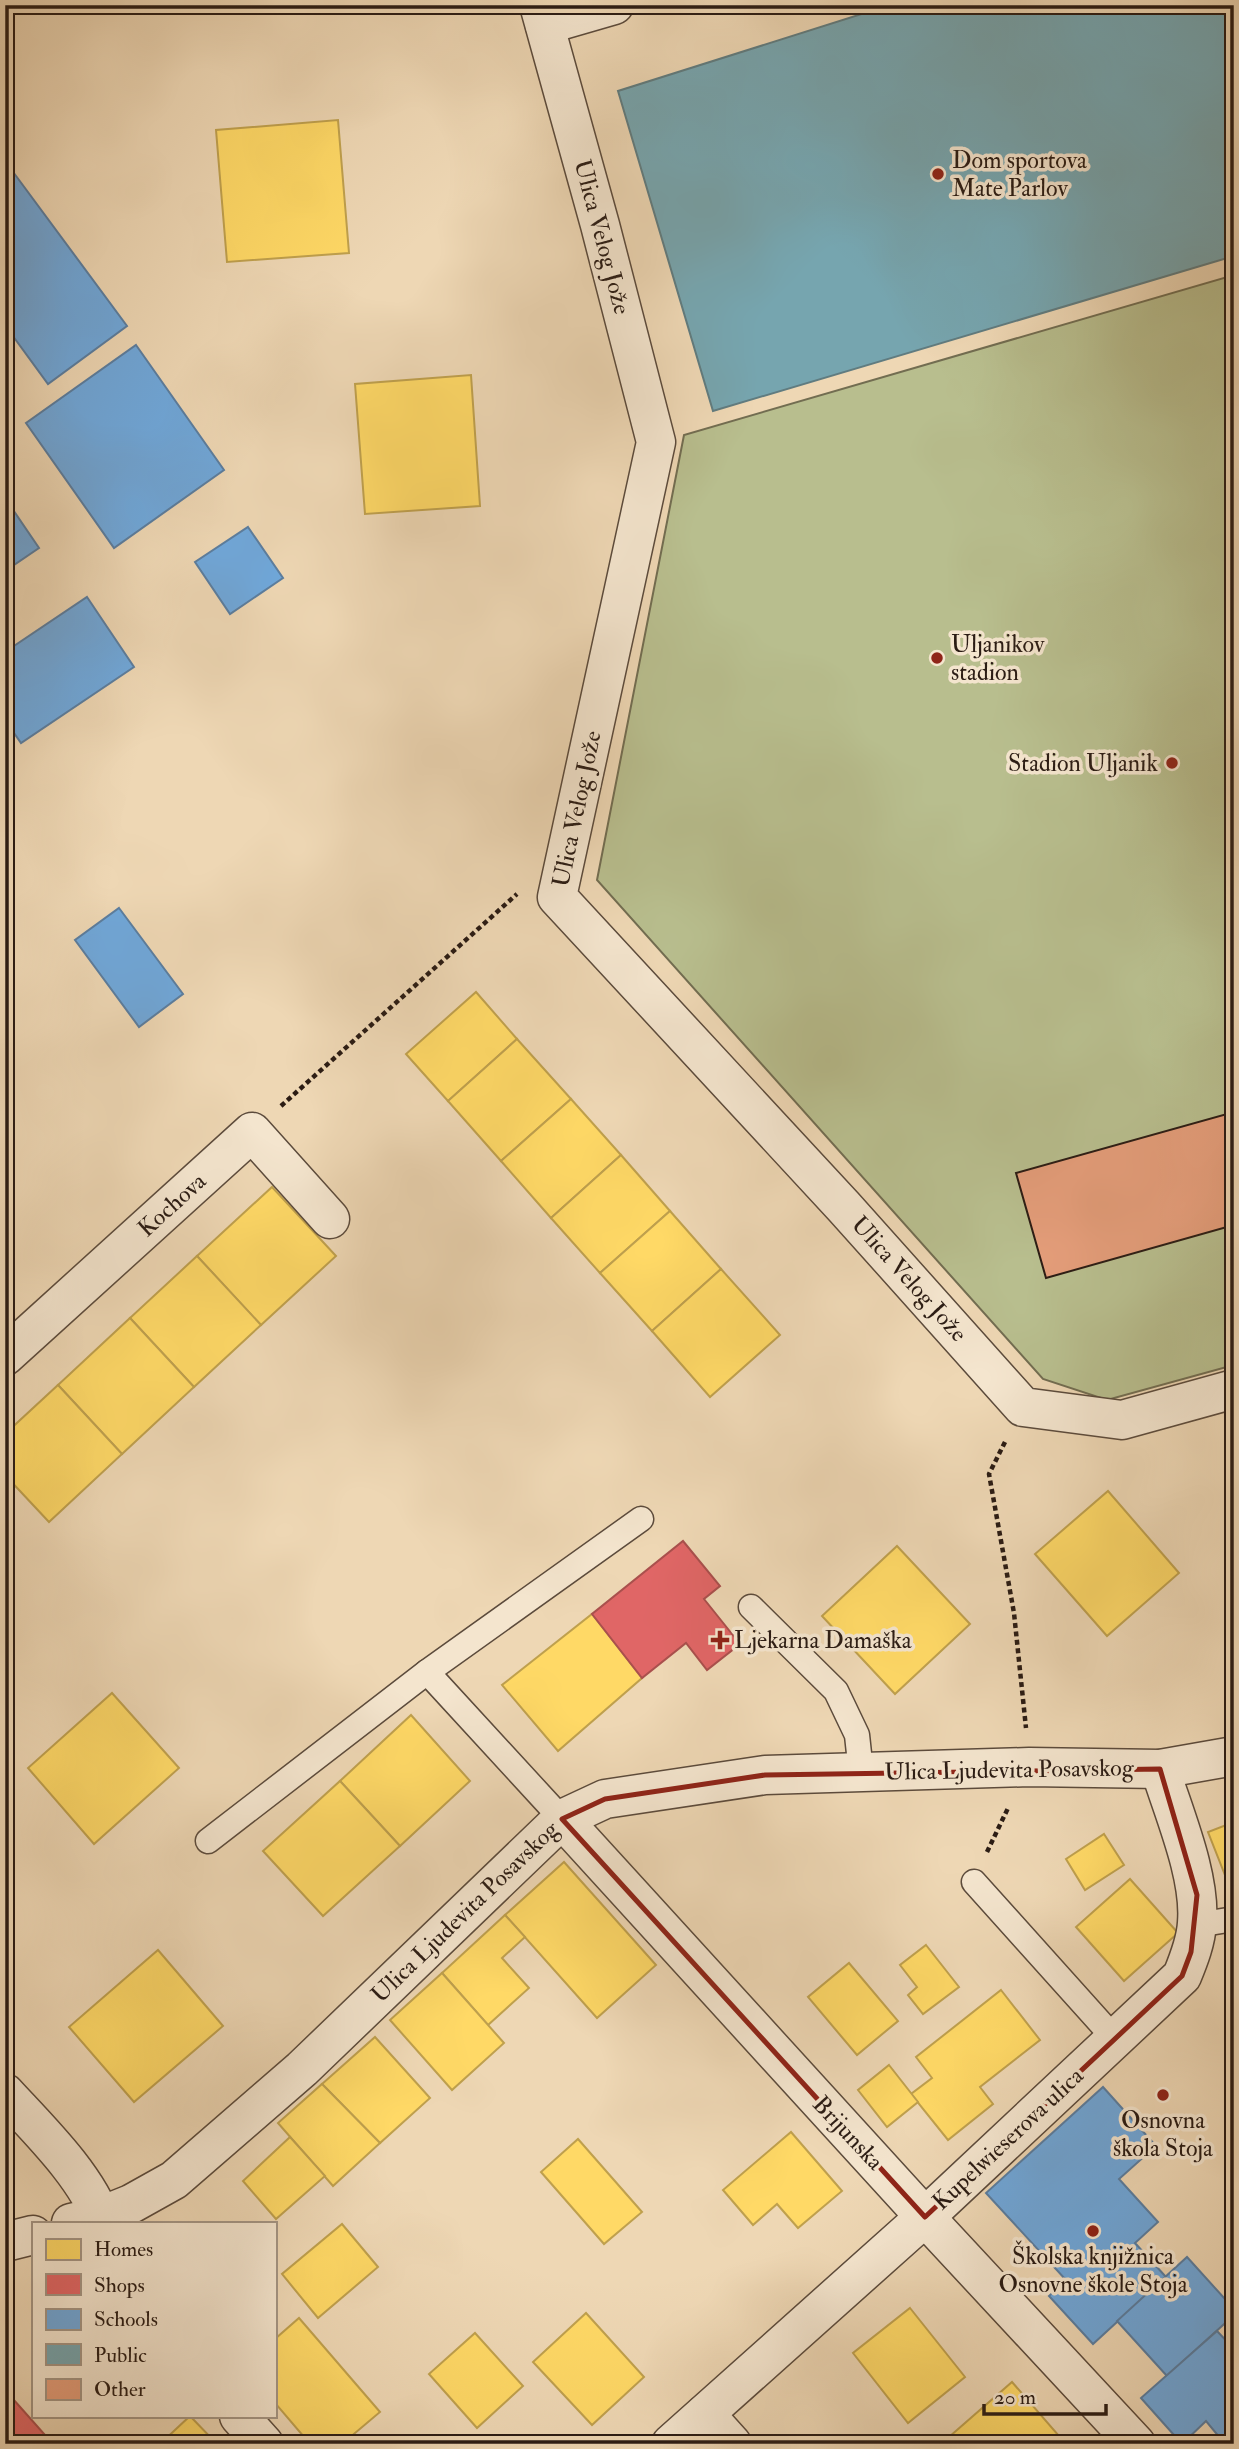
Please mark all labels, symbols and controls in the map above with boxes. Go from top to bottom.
place label: Dom sportova Mate Parlov [952,145,1088,204]
street label: Ulica Velog Jože [566,156,638,318]
marker: Dom sportova Mate Parlov [930,166,946,182]
place label: Uljanikov stadion [951,629,1045,688]
marker: Uljanikov stadion [929,650,945,666]
street label: Ulica Velog Jože [545,728,609,890]
place label: Stadion Uljanik [1008,748,1159,779]
marker: Stadion Uljanik [1164,755,1180,771]
street label: Kochova [131,1165,214,1244]
street label: Ulica Velog Jože [844,1210,974,1348]
place label: Ljekarna Damaška [734,1625,913,1656]
marker: Ljekarna Damaška [712,1632,728,1648]
street label: Ulica Ljudevita Posavskog [884,1752,1135,1788]
street label: Ulica Ljudevita Posavskog [365,1813,566,2010]
street label: Kupelwieserova ulica [926,2060,1091,2217]
marker: Osnovna škola Stoja [1155,2087,1171,2103]
street label: Brijunska [806,2089,891,2178]
place label: Osnovna škola Stoja [1113,2105,1214,2164]
legend [32,2222,276,2418]
marker: Školska knjižnica Osnovne škole Stoja [1085,2223,1101,2239]
text: Homes [94,2236,153,2263]
place label: Školska knjižnica Osnovne škole Stoja [998,2240,1189,2300]
text: Shops [94,2272,145,2299]
text: Schools [94,2306,158,2333]
text: Public [94,2342,147,2369]
scale bar [984,2372,1106,2416]
text: Other [94,2376,146,2403]
text: 20 m [994,2384,1036,2411]

